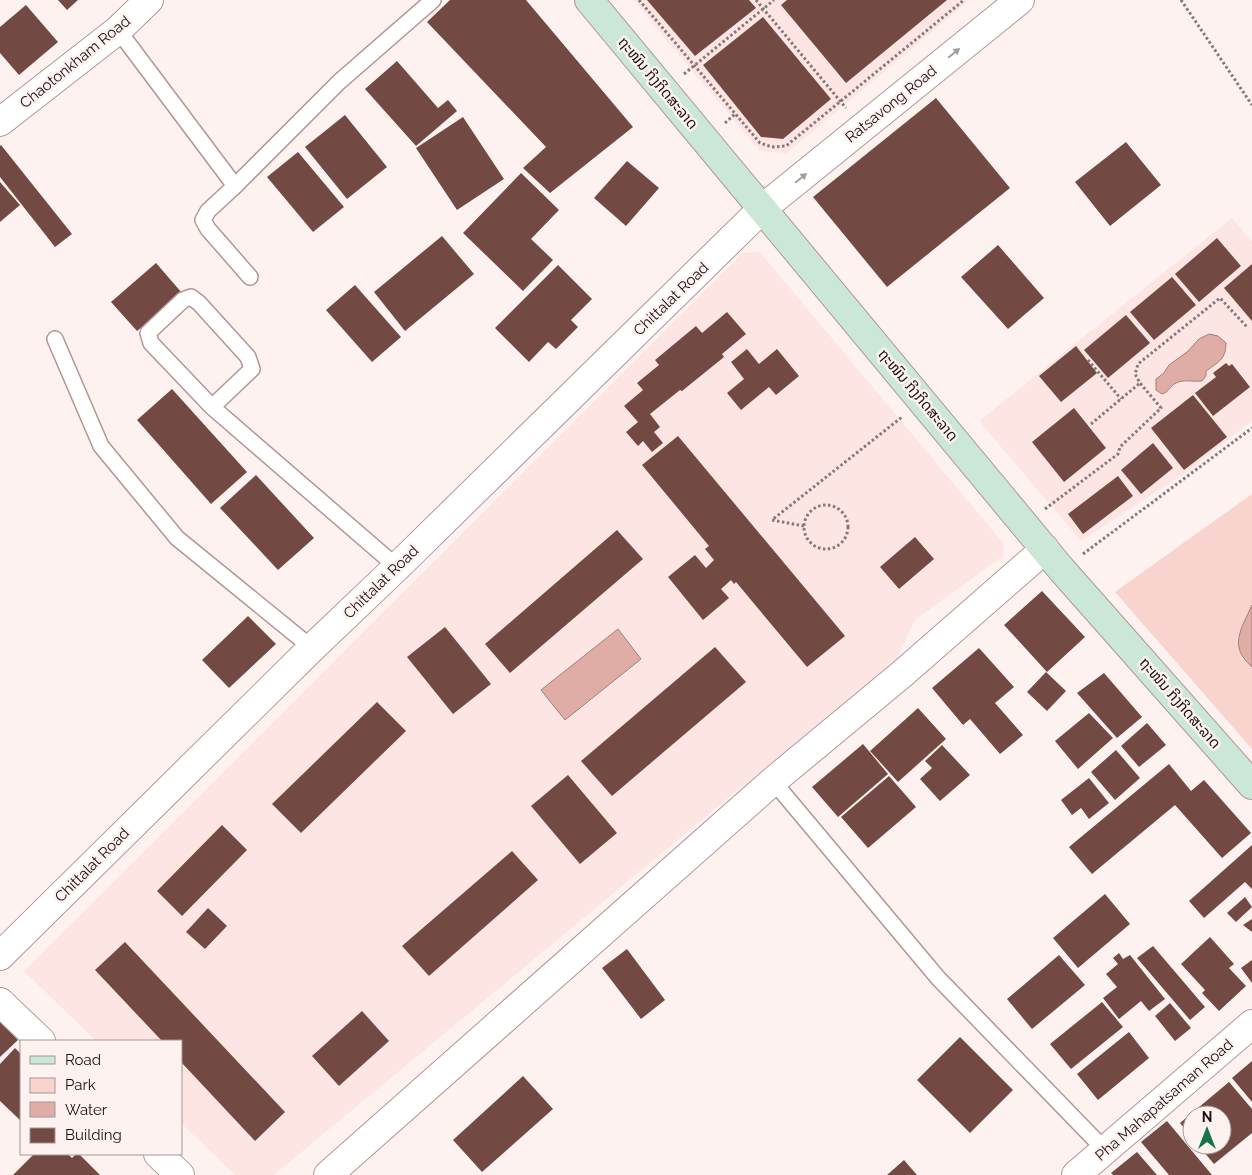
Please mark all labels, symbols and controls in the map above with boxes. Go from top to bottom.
street label: Chaotonkham Road [16,12,134,112]
street label: ຖະໜົນ ກິງກິດສະລາດ [614,33,702,133]
one-way arrow [947,48,960,59]
street label: Ratsavong Road [842,62,940,146]
one-way arrow [794,172,807,183]
street label: Chittalat Road [630,259,712,339]
street label: ຖະໜົນ ກິງກິດສະລາດ [874,345,962,445]
street label: Chittalat Road [340,542,422,622]
street label: ຖະໜົນ ກິງກິດສະລາດ [1136,654,1224,752]
street label: Chittalat Road [51,824,133,906]
street label: Pha Mahapatsaman Road [1091,1035,1237,1165]
legend [20,1040,182,1155]
text: Road [65,1051,101,1069]
text: Park [65,1076,96,1094]
text: Water [65,1101,108,1119]
north arrow [1182,1105,1232,1155]
text: N [1202,1109,1212,1125]
text: Building [65,1126,122,1144]

